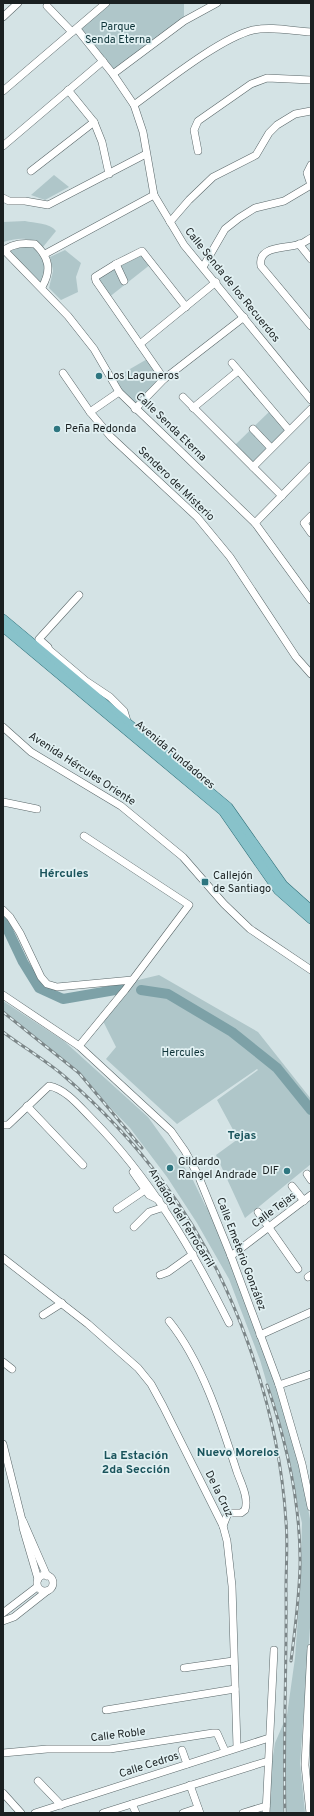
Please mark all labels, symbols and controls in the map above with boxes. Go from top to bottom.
park label: Parque Senda Eterna [85,20,151,47]
street label: Calle Senda de los Recuerdos [181,225,283,345]
place label: Los Laguneros [107,369,179,383]
marker: Los Laguneros [94,371,104,381]
street label: Calle Senda Eterna [133,390,210,465]
place label: Peña Redonda [65,422,136,436]
marker: Peña Redonda [52,424,62,434]
street label: Sendero del Misterio [135,444,217,524]
street label: Avenida Fundadores [132,718,218,792]
street label: Avenida Hércules Oriente [26,729,138,809]
district label: Hércules [39,866,89,882]
place label: Callejón de Santiago [213,869,271,896]
marker: Callejón de Santiago [200,877,210,887]
park label: Hercules [161,1046,205,1060]
district label: Tejas [228,1128,257,1144]
place label: Gildardo Rangel Andrade [178,1155,257,1182]
marker: Gildardo Rangel Andrade [165,1163,175,1173]
place label: DIF [262,1164,279,1178]
street label: Andador del Ferrocarril [145,1166,217,1270]
marker: DIF [282,1166,292,1176]
street label: Calle Tejas [249,1189,299,1231]
street label: Calle Emeterio González [213,1195,269,1313]
district label: Nuevo Morelos [197,1445,279,1461]
district label: La Estación 2da Sección [102,1448,170,1478]
street label: De la Cruz [202,1468,236,1520]
street label: Calle Roble [90,1725,146,1745]
street label: Calle Cedros [117,1749,181,1781]

